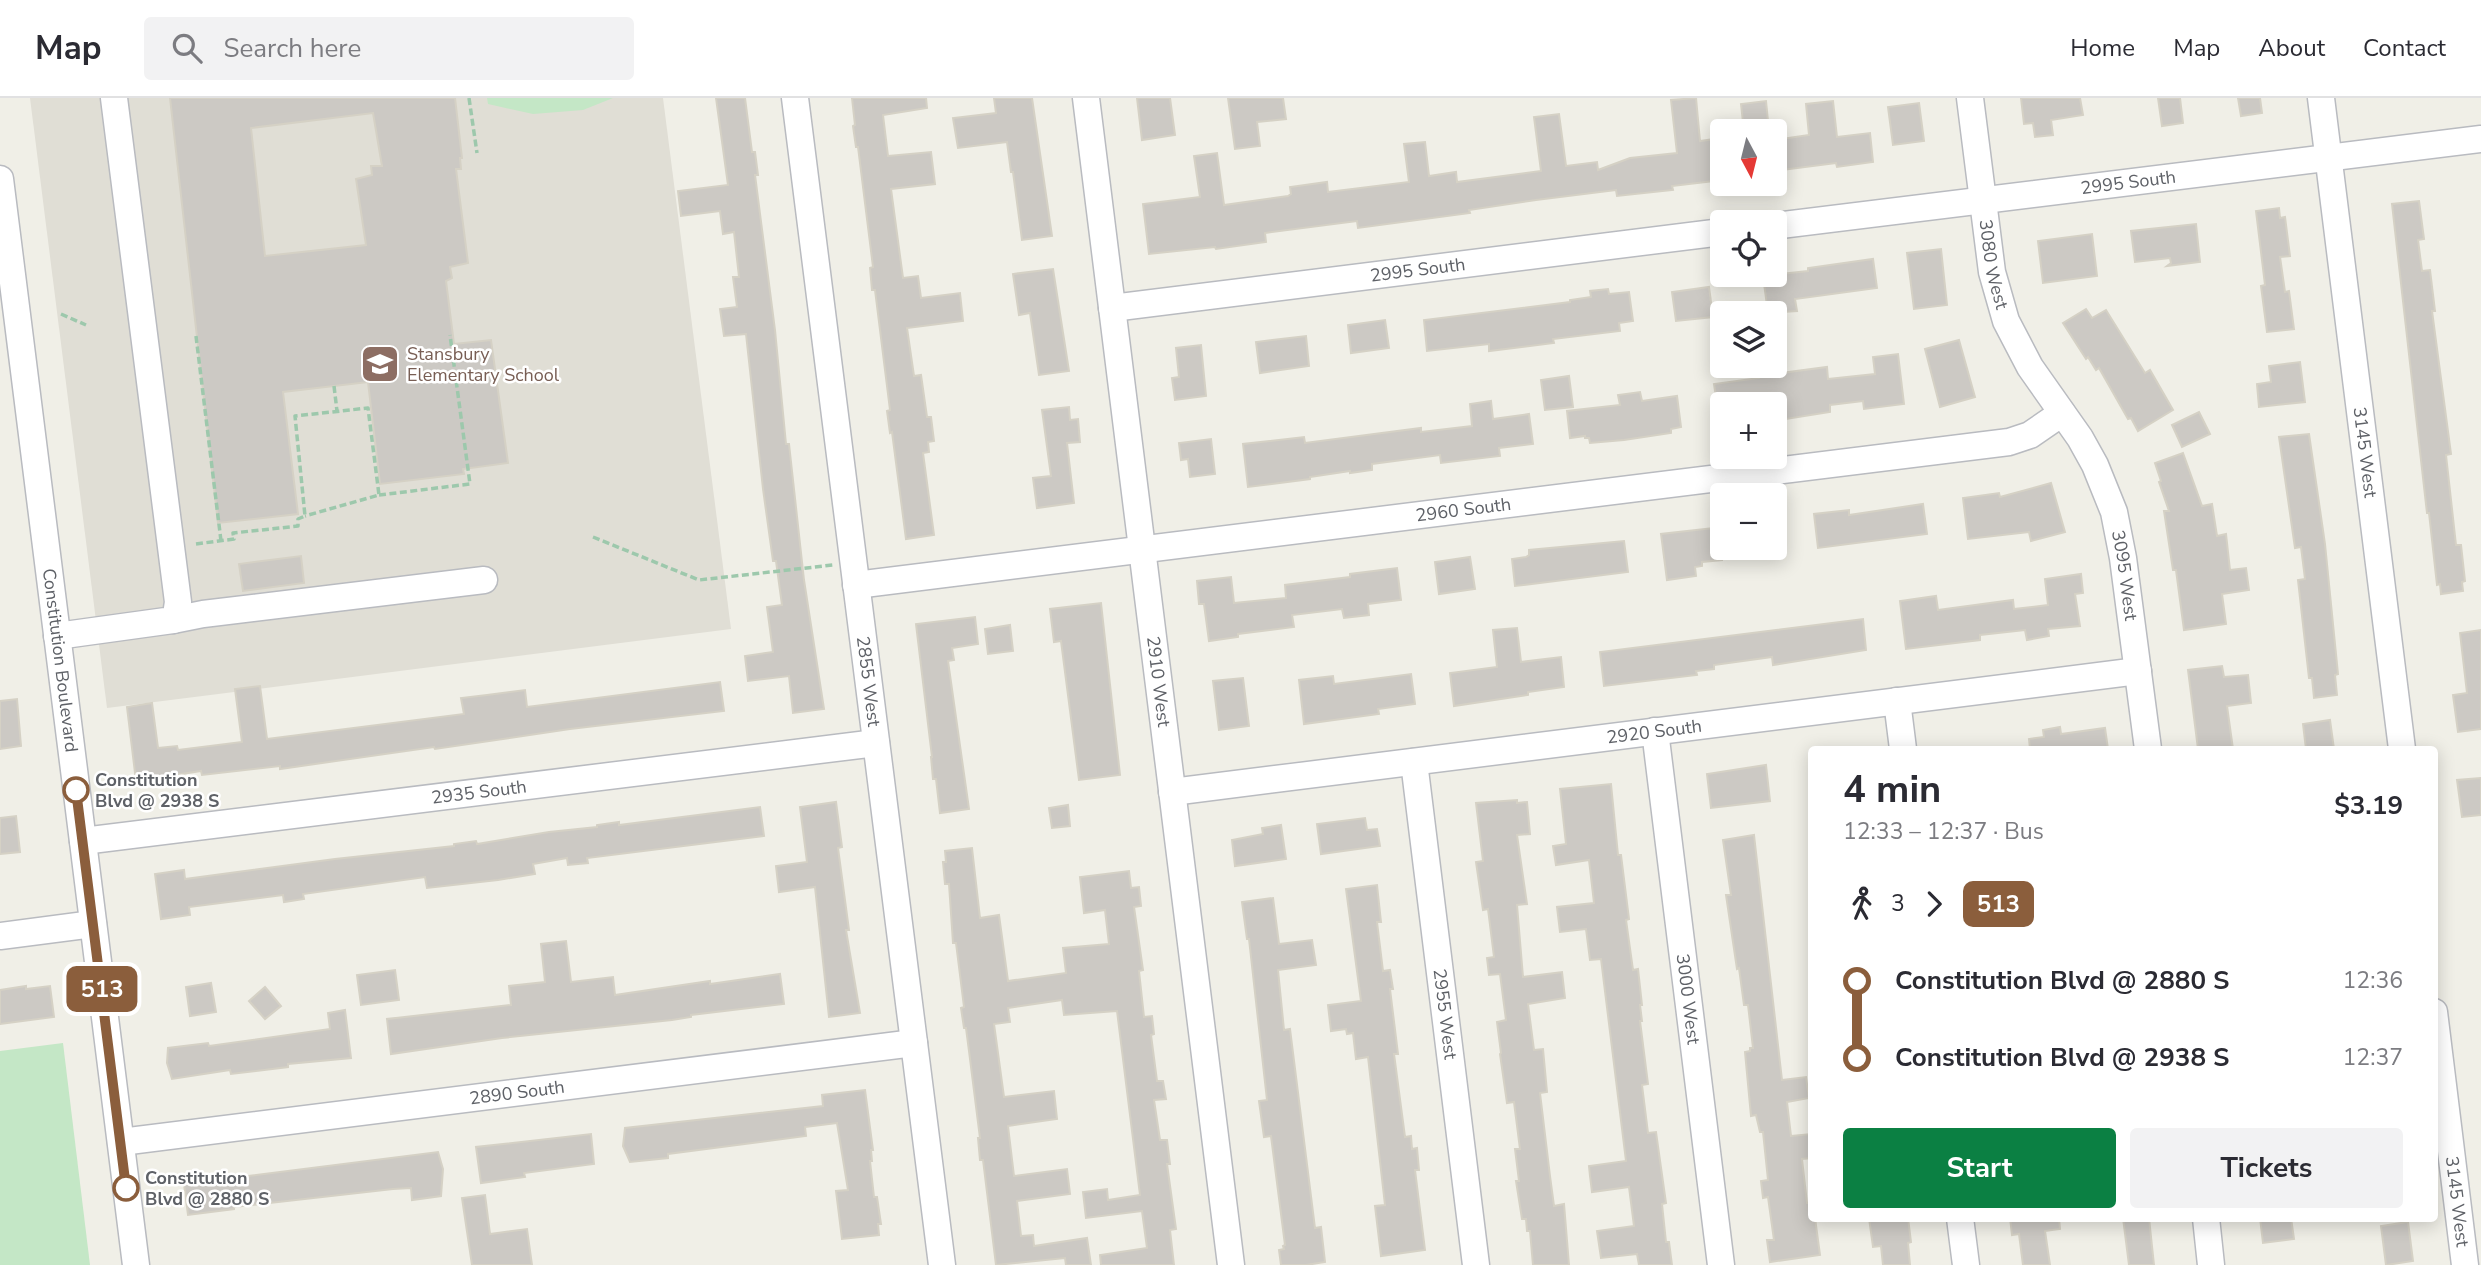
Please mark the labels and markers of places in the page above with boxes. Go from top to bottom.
place label: Stansbury Elementary School [407,342,560,387]
school or university icon: Stansbury Elementary School [359,343,401,385]
place label: Constitution Blvd @ 2938 S [95,768,219,813]
marker: Constitution Blvd @ 2938 S [63,777,89,803]
place label: Constitution Blvd @ 2880 S [145,1166,269,1211]
marker: Constitution Blvd @ 2880 S [113,1175,139,1201]

